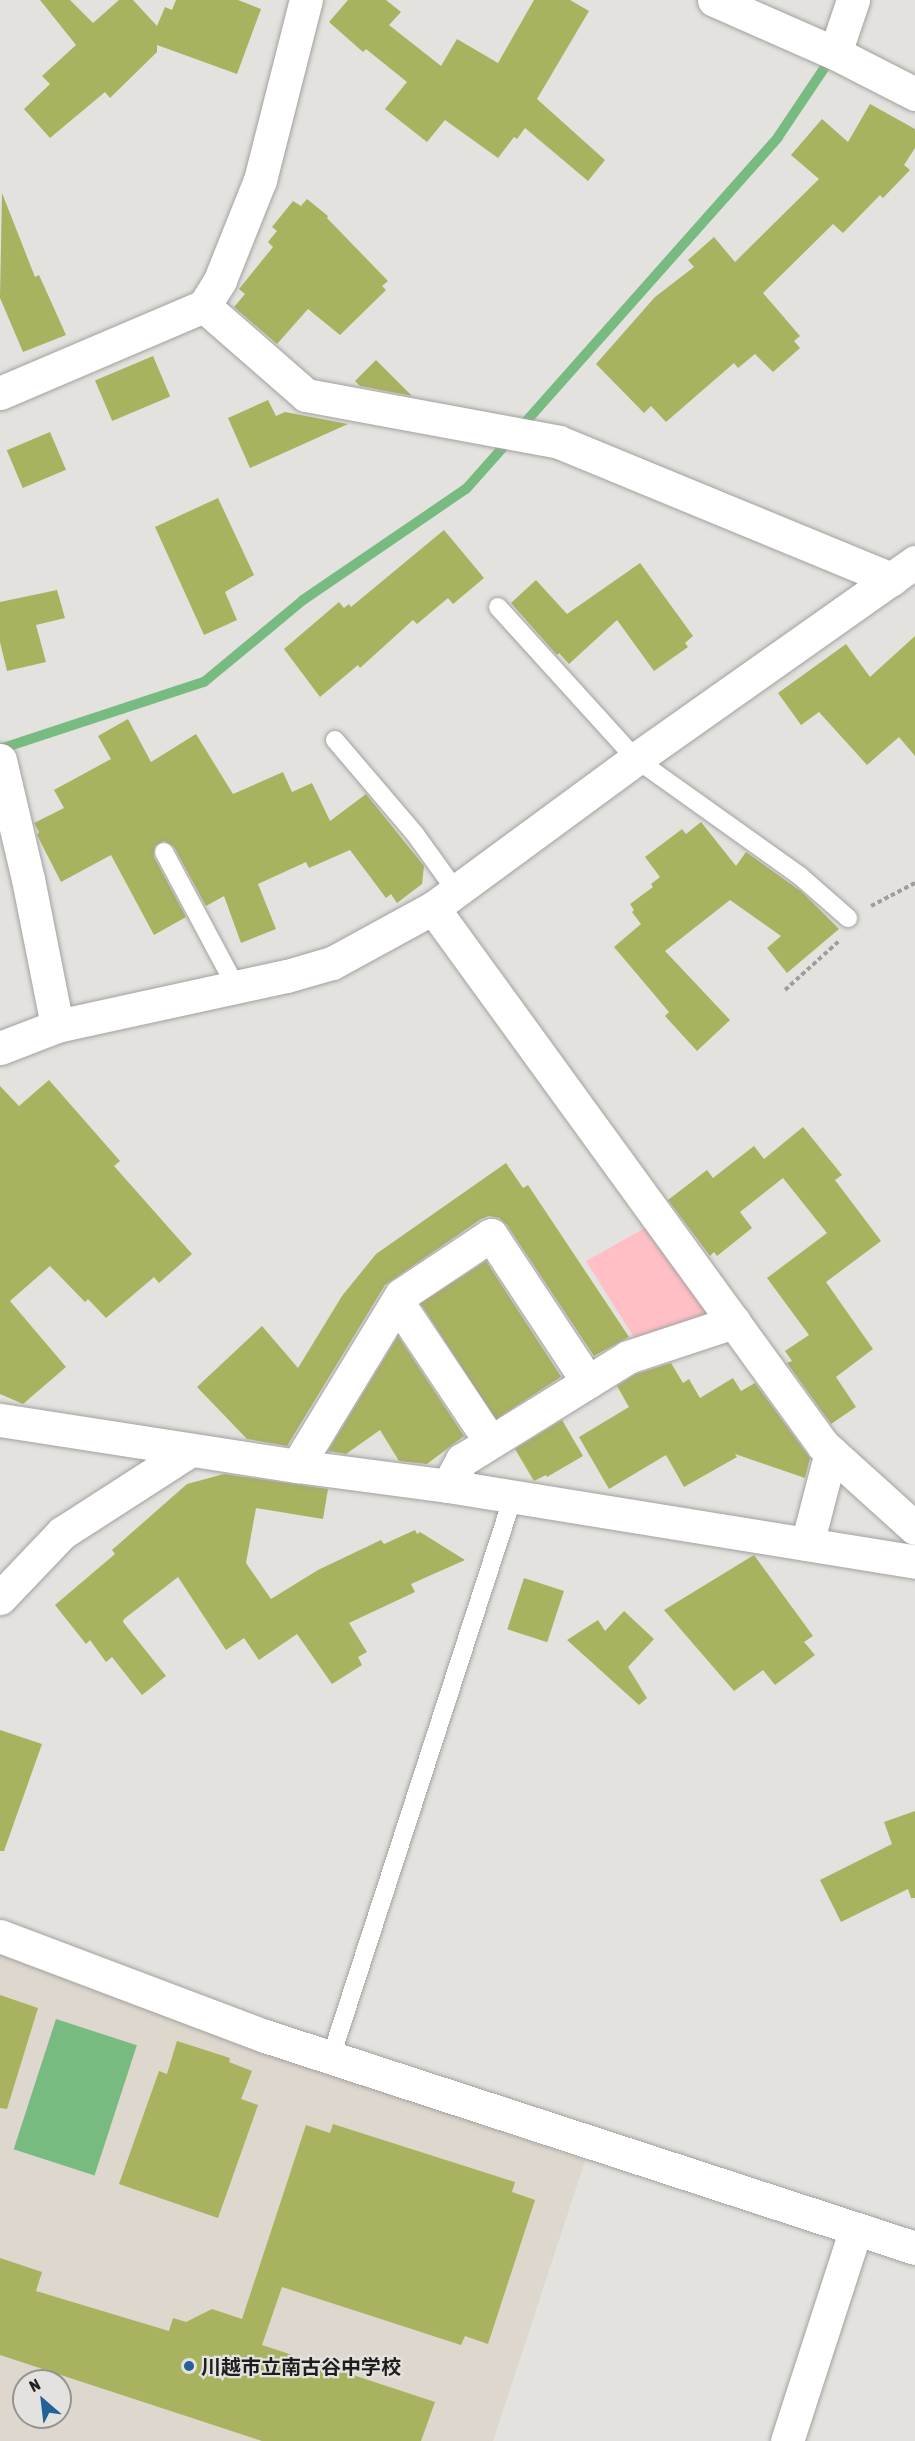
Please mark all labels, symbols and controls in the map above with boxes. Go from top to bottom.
place label: 川越市立南古谷中学校 [201,2354,401,2378]
marker: 川越市立南古谷中学校 [182,2359,196,2373]
north arrow [12,2369,72,2429]
text: N [26,2375,43,2395]

